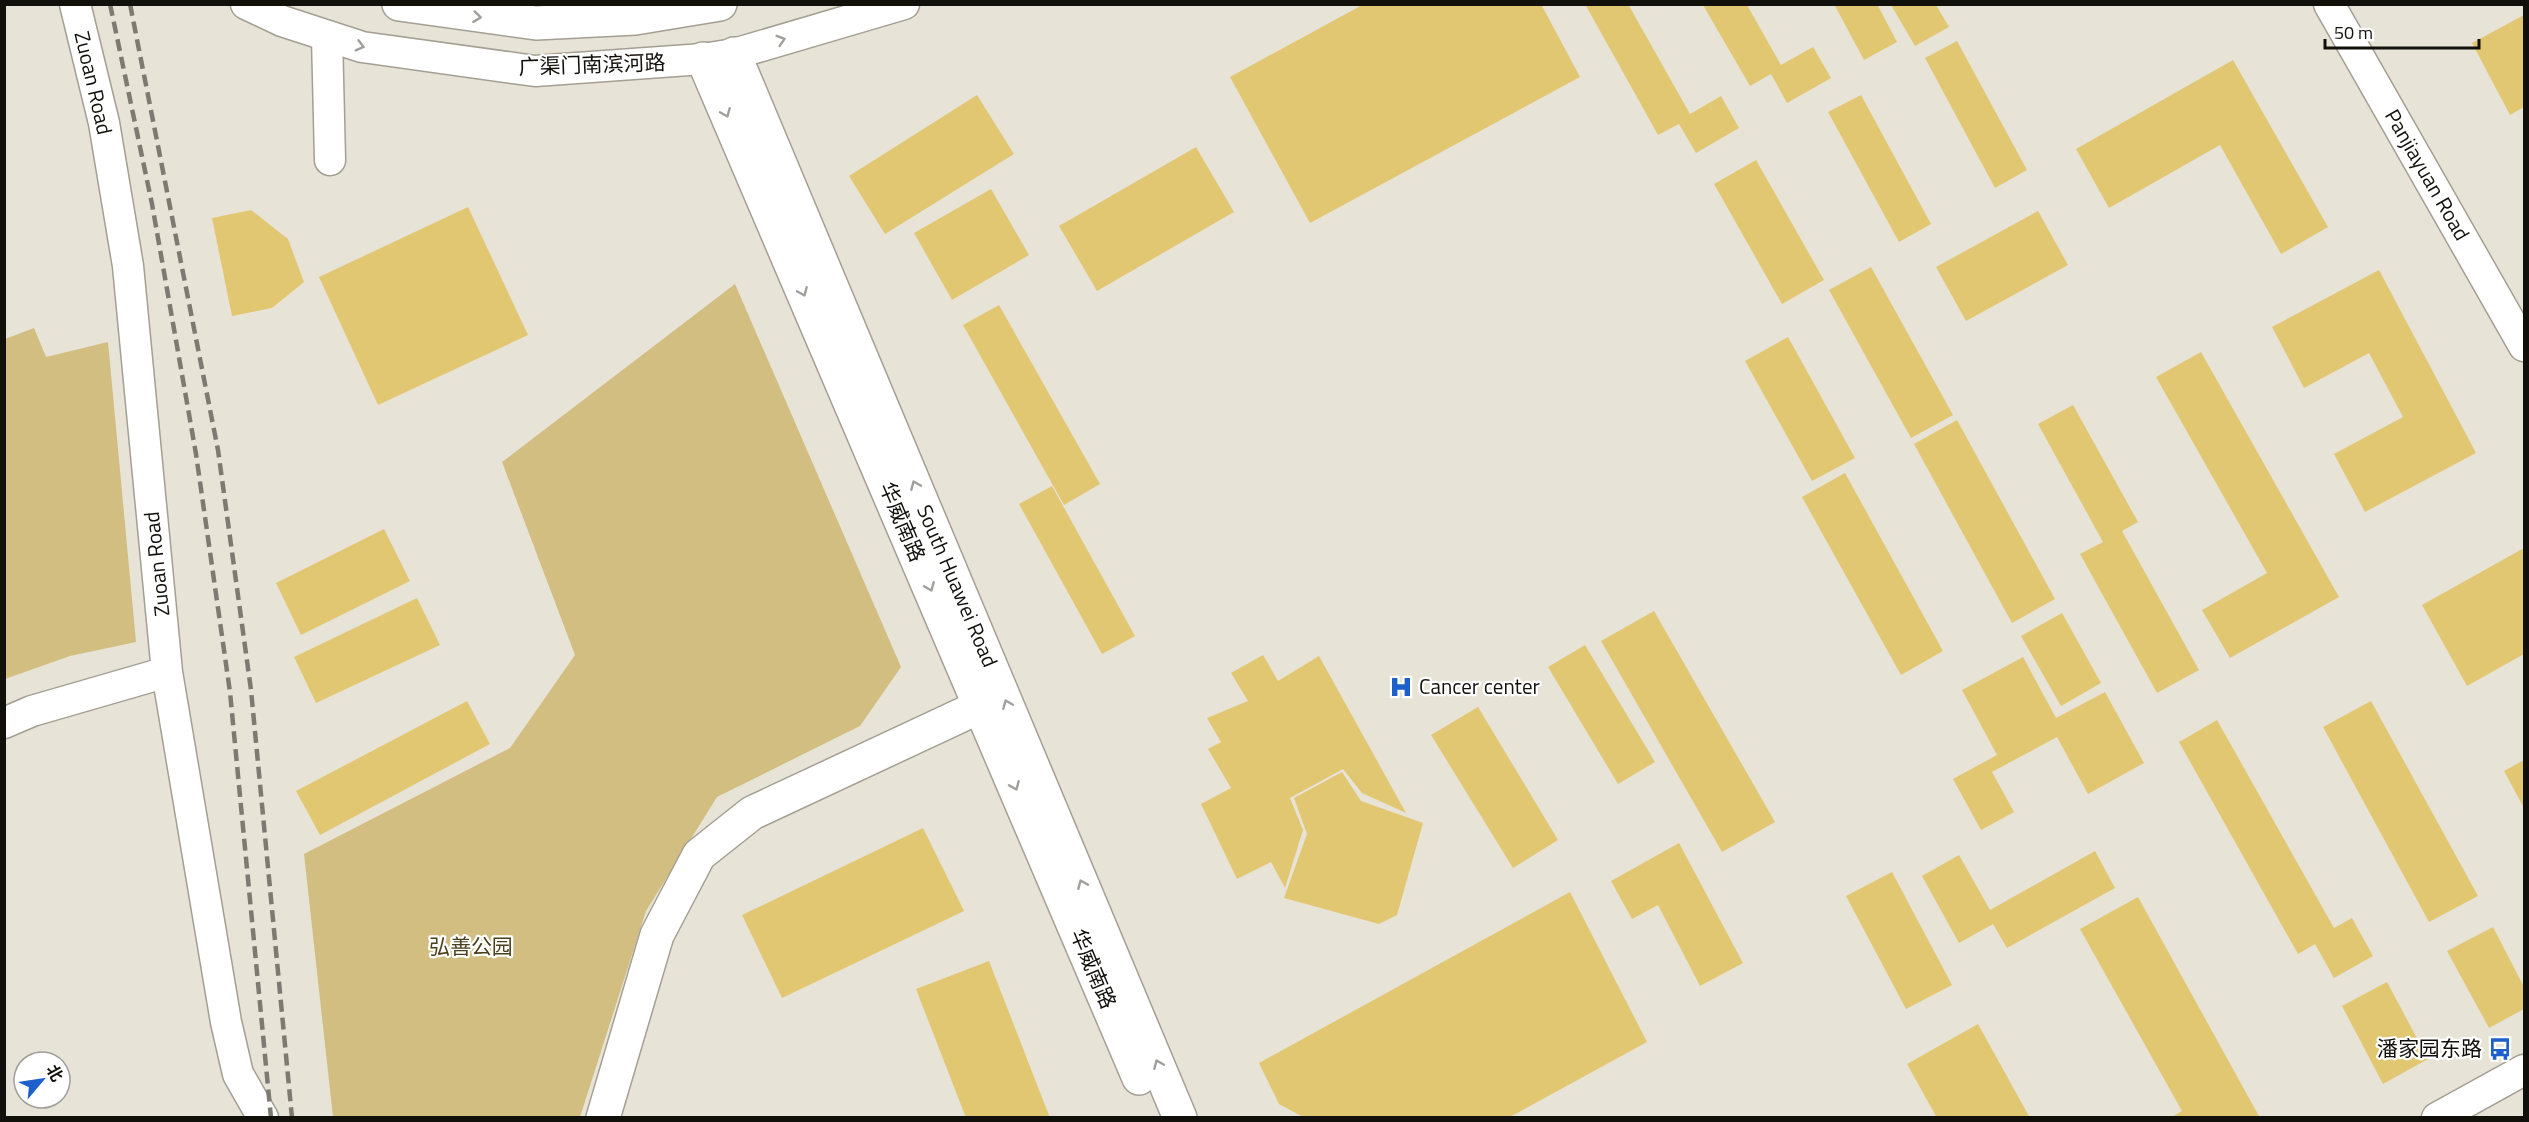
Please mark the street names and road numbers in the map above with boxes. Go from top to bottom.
street label: Zuoan Road [67,28,121,138]
street label: 广渠门南滨河路 [518,45,666,83]
street label: Panjiayuan Road [2377,103,2478,246]
street label: 华威南路 [872,477,934,567]
street label: South Huawei Road [909,499,1007,672]
street label: Zuoan Road [135,510,177,618]
street label: 华威南路 [1063,924,1125,1014]

